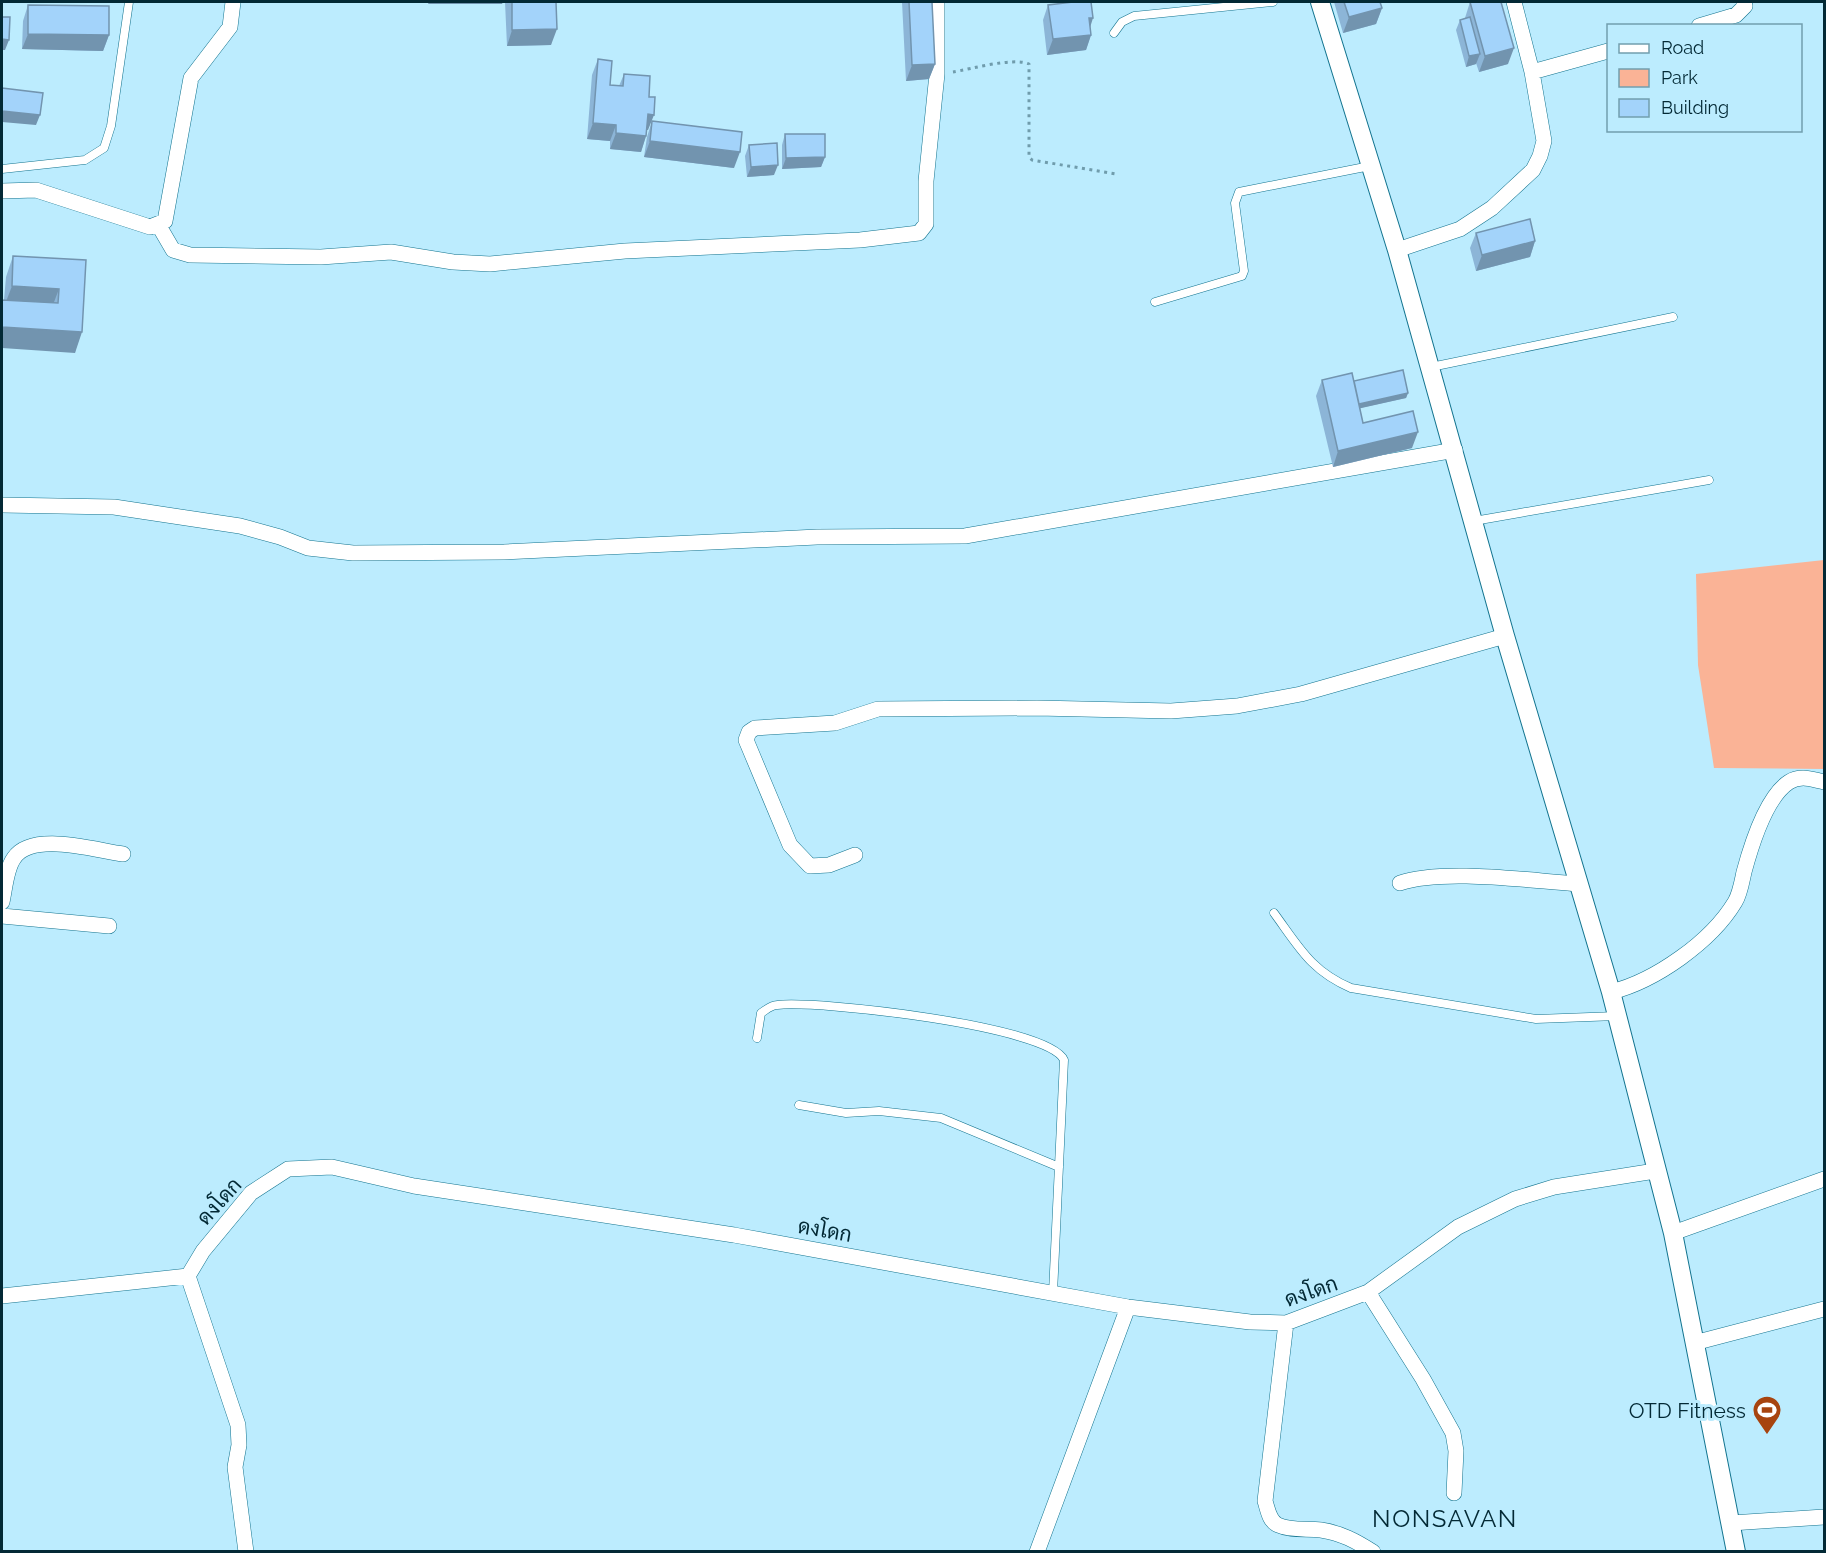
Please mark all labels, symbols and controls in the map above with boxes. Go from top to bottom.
legend [1607,24,1802,132]
text: Road [1661,37,1704,58]
text: Park [1661,67,1698,88]
text: Building [1661,97,1729,118]
street label: ดงโดก [191,1172,247,1230]
street label: ดงโดก [796,1213,854,1247]
street label: ดงโดก [1281,1270,1341,1312]
sports icon: OTD Fitness [1751,1394,1783,1436]
place label: OTD Fitness [1629,1398,1746,1423]
district label: NONSAVAN [1372,1504,1518,1533]

